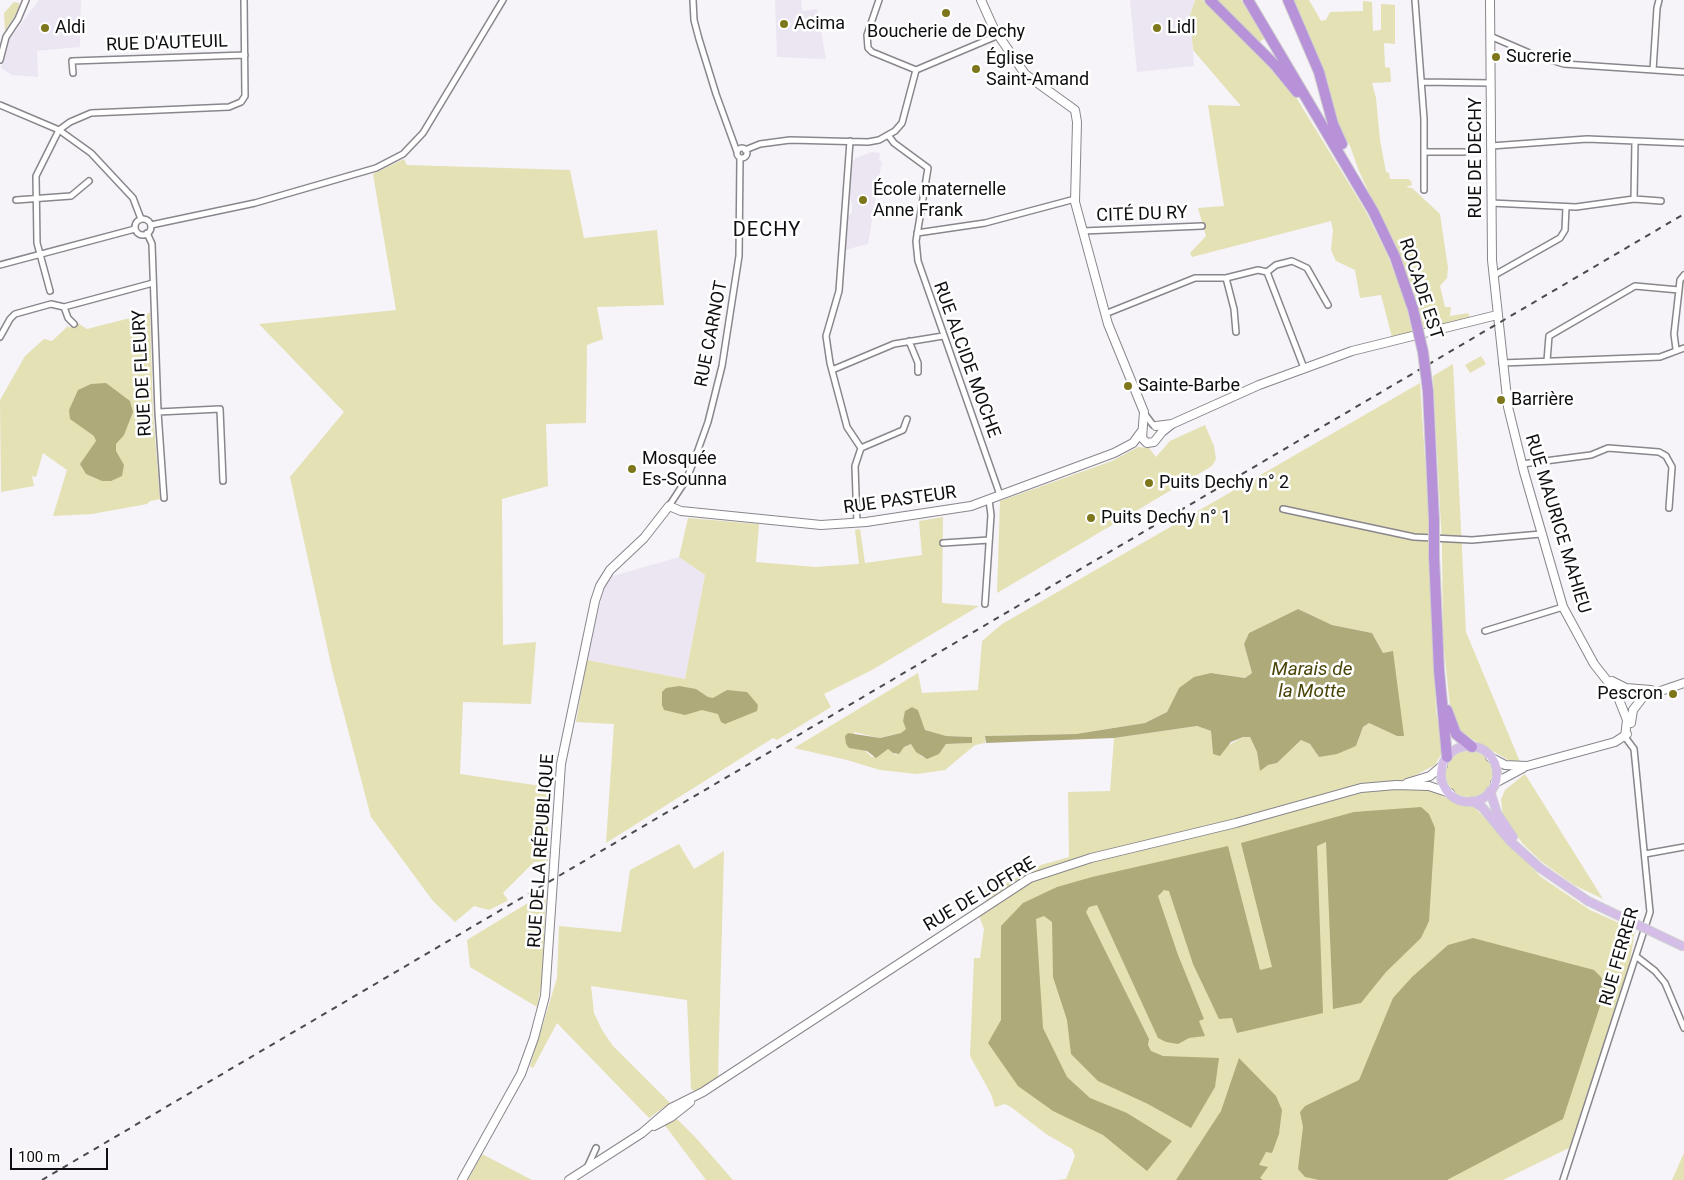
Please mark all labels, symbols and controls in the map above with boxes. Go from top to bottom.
marker: Boucherie de Dechy [940,7,952,19]
place label: Acima [794,13,845,35]
place label: Aldi [55,17,86,39]
place label: Lidl [1167,17,1196,39]
marker: Acima [778,18,790,30]
place label: Boucherie de Dechy [867,21,1025,43]
marker: Aldi [39,22,51,34]
marker: Lidl [1151,22,1163,34]
street label: RUE D'AUTEUIL [106,31,228,57]
place label: Sucrerie [1506,46,1572,68]
place label: Église Saint-Amand [986,48,1089,90]
marker: Sucrerie [1490,51,1502,63]
marker: Église Saint-Amand [970,63,982,75]
street label: RUE DE DECHY [1465,97,1487,219]
place label: École maternelle Anne Frank [873,179,1006,222]
marker: École maternelle Anne Frank [857,194,869,206]
street label: CITÉ DU RY [1096,203,1188,227]
district label: DECHY [732,219,802,243]
street label: ROCADE EST [1393,236,1447,342]
street label: RUE CARNOT [691,279,733,389]
street label: RUE ALCIDE MOCHE [928,279,1004,441]
street label: RUE DE FLEURY [129,309,157,437]
place label: Sainte-Barbe [1138,375,1240,397]
marker: Sainte-Barbe [1122,380,1134,392]
place label: Barrière [1511,389,1574,411]
marker: Barrière [1495,394,1507,406]
street label: RUE MAURICE MAHIEU [1519,432,1595,616]
place label: Mosquée Es-Sounna [642,448,727,490]
marker: Mosquée Es-Sounna [626,463,638,475]
place label: Puits Dechy n° 2 [1159,472,1289,494]
marker: Puits Dechy n° 2 [1143,477,1155,489]
street label: RUE PASTEUR [842,482,958,520]
place label: Puits Dechy n° 1 [1101,507,1231,529]
marker: Puits Dechy n° 1 [1085,512,1097,524]
water label: Marais de la Motte [1272,659,1352,703]
place label: Pescron [1597,683,1663,705]
marker: Pescron [1667,688,1679,700]
street label: RUE DE LA RÉPUBLIQUE [524,753,560,949]
street label: RUE DE LOFFRE [920,853,1040,937]
street label: RUE FERRER [1596,905,1644,1009]
scale bar [12,1138,110,1170]
text: 100 m [18,1148,60,1166]

